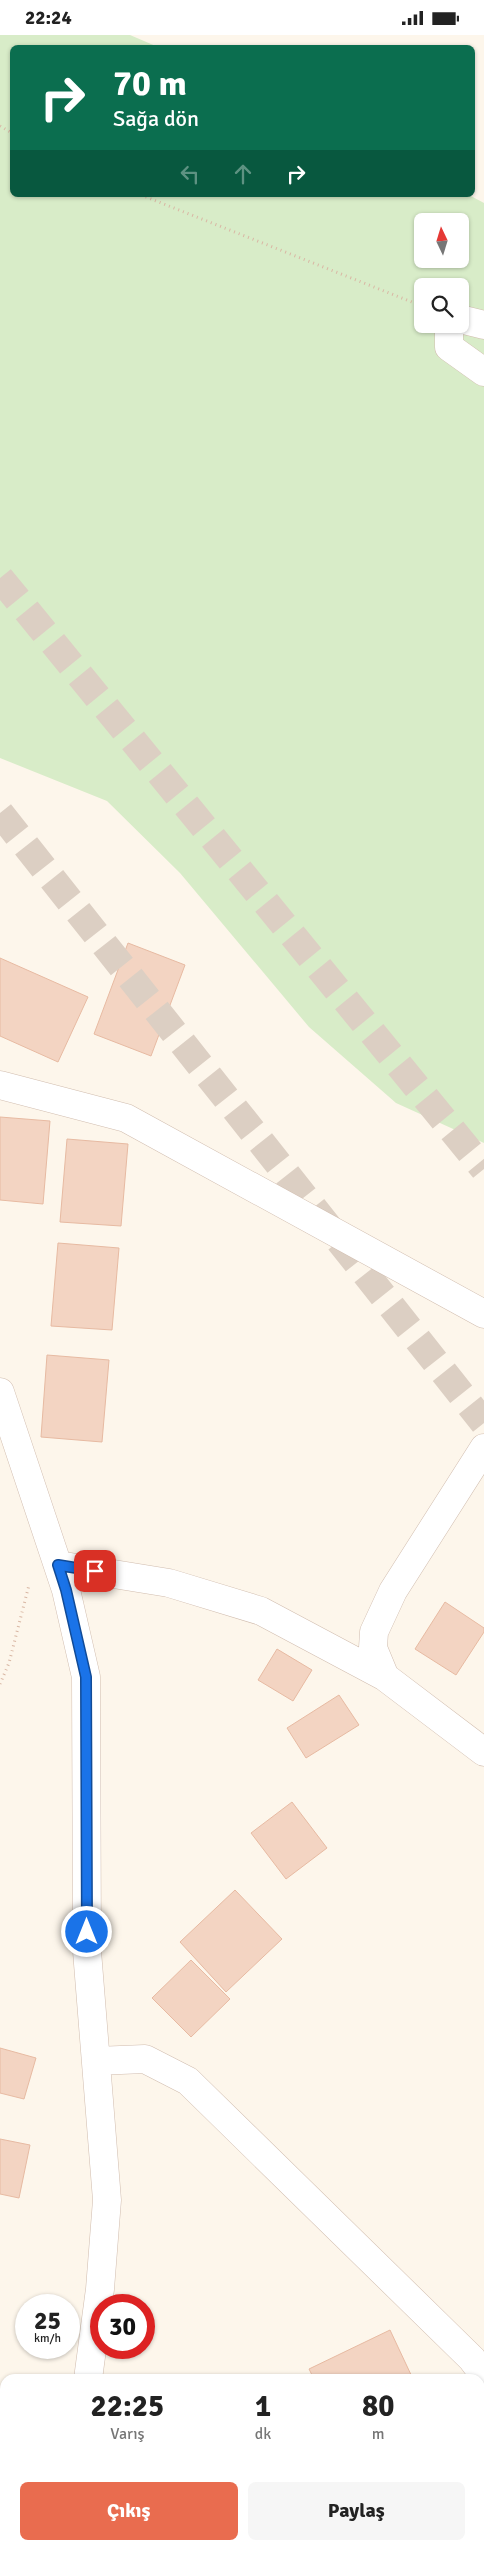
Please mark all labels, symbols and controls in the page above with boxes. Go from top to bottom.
text: 22:24 [25,6,72,30]
text: 70 m [113,62,187,105]
icon: right [30,65,95,130]
text: Sağa dön [113,105,199,132]
icon: left [176,160,204,188]
icon: ahead [229,160,257,188]
icon: right [282,160,310,188]
north arrow [414,213,469,267]
map controls [414,213,469,333]
button: search [414,278,469,333]
pin [74,1550,116,1592]
icon: arrive [81,1557,109,1585]
position arrow [60,1905,112,1957]
speed limit sign: 30 [90,2294,155,2359]
text: 25 [34,2305,61,2336]
text: km/h [34,2331,61,2346]
text: 22:25 [91,2388,164,2425]
text: 1 [255,2388,271,2425]
text: 80 [362,2388,394,2425]
text: Varış [110,2424,145,2444]
text: dk [255,2424,271,2444]
text: m [372,2424,385,2444]
button: Çıkış [20,2482,238,2540]
button: Paylaş [248,2482,465,2540]

